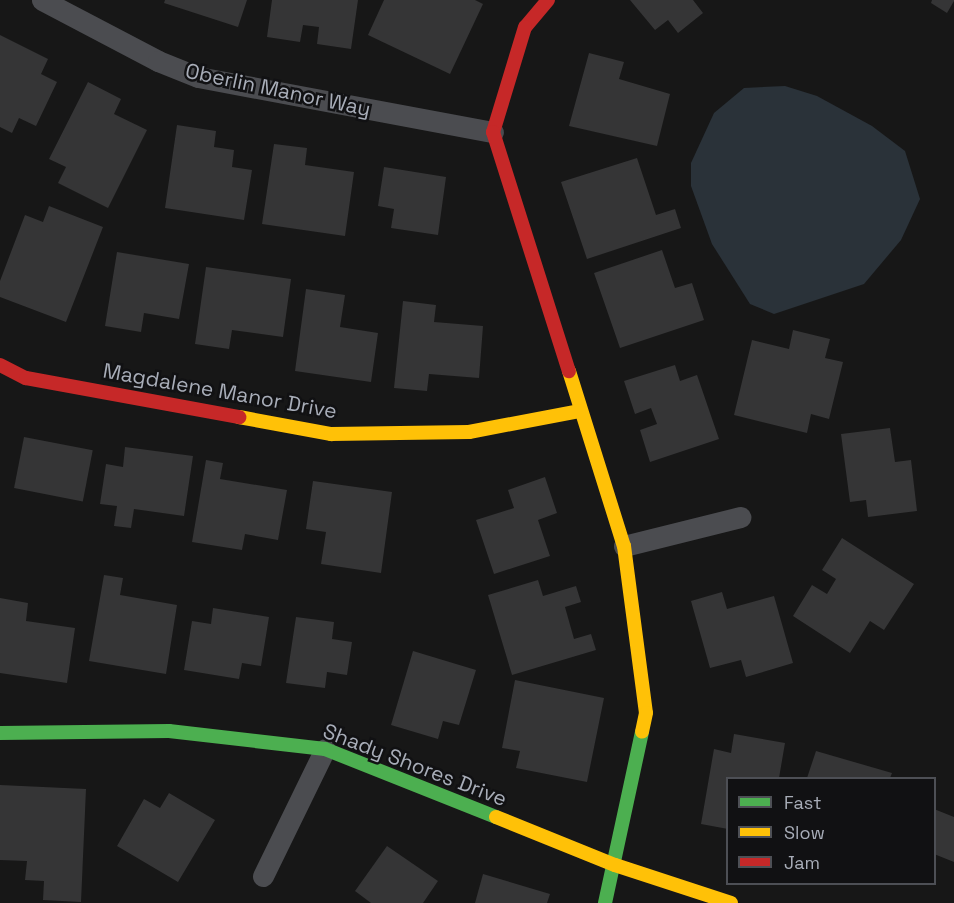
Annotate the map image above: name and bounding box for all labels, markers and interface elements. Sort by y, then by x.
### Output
street label: Oberlin Manor Way [183,58,373,122]
street label: Magdalene Manor Drive [101,358,339,424]
street label: Shady Shores Drive [320,718,510,812]
legend [726,777,936,885]
text: Fast [784,791,821,814]
text: Slow [784,821,825,844]
text: Jam [784,851,820,874]

